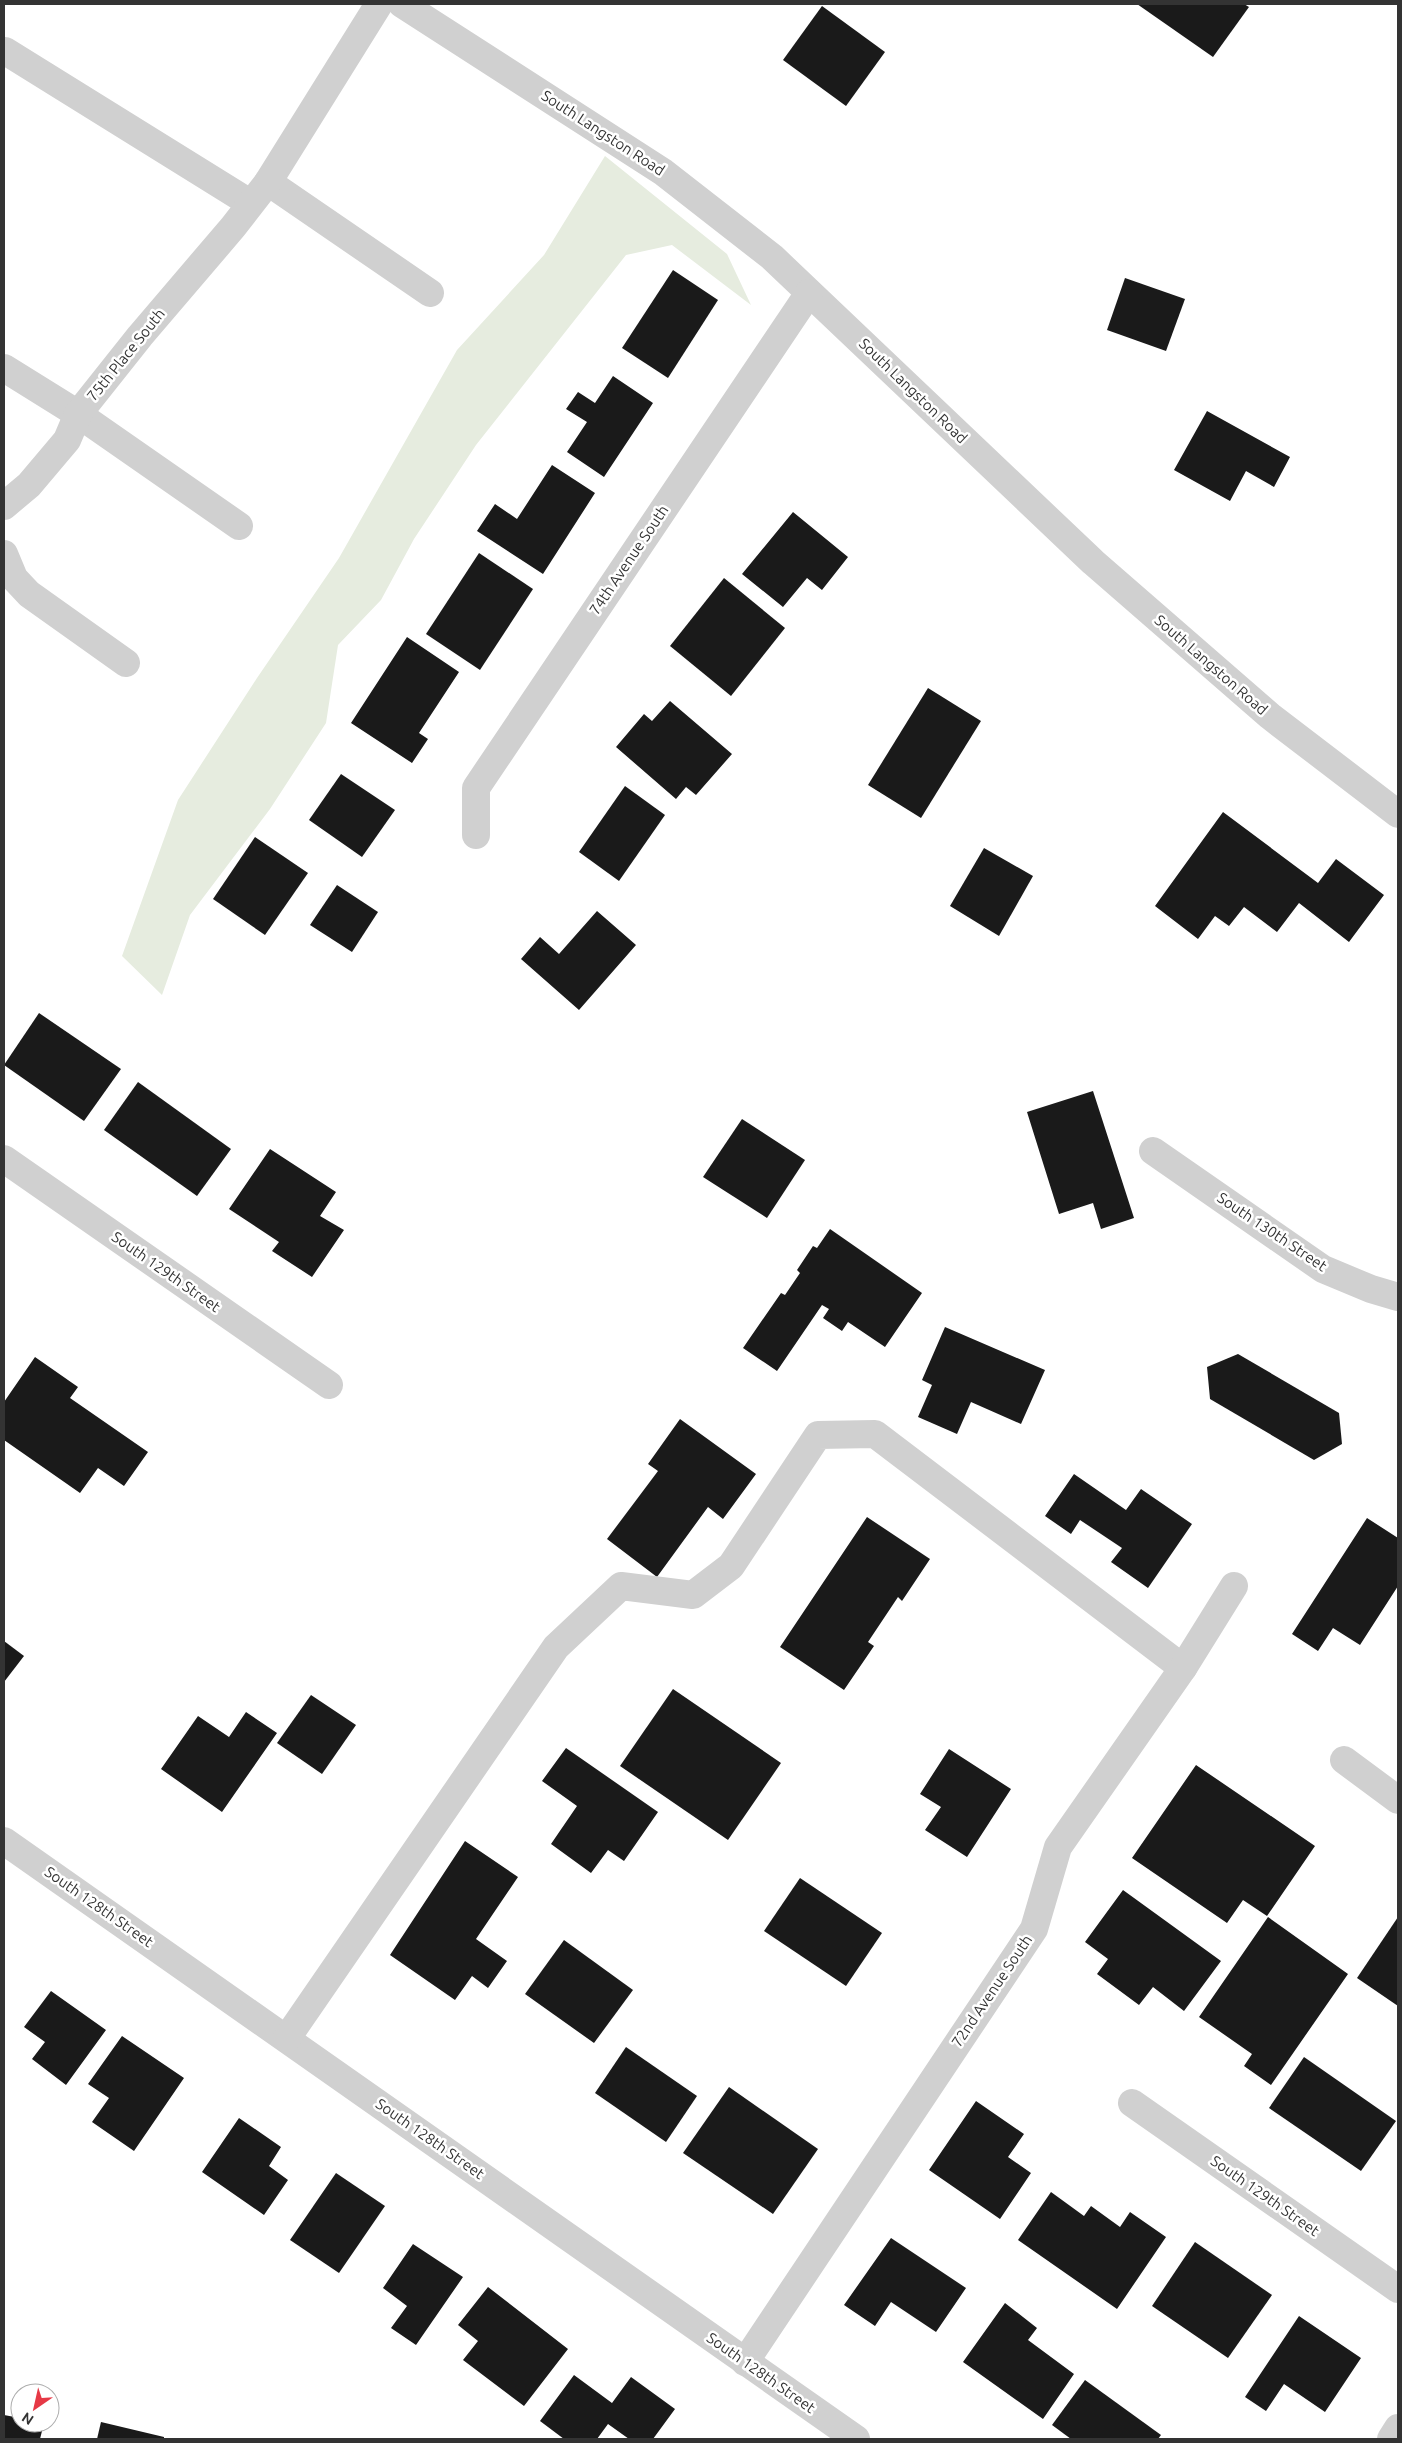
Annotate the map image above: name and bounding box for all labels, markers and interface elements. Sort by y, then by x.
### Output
street label: South Langston Road [539,86,668,179]
street label: 75th Place South [83,305,168,404]
street label: South Langston Road [856,335,971,447]
street label: 74th Avenue South [586,502,672,618]
street label: South Langston Road [1152,611,1271,718]
street label: South 130th Street [1214,1189,1330,1275]
street label: South 129th Street [109,1228,224,1315]
street label: South 128th Street [42,1863,157,1950]
street label: 72nd Avenue South [948,1932,1035,2050]
street label: South 128th Street [373,2095,488,2182]
street label: South 129th Street [1208,2152,1323,2239]
street label: South 128th Street [704,2329,819,2416]
north arrow [10,2383,60,2433]
text: N [19,2409,37,2428]

